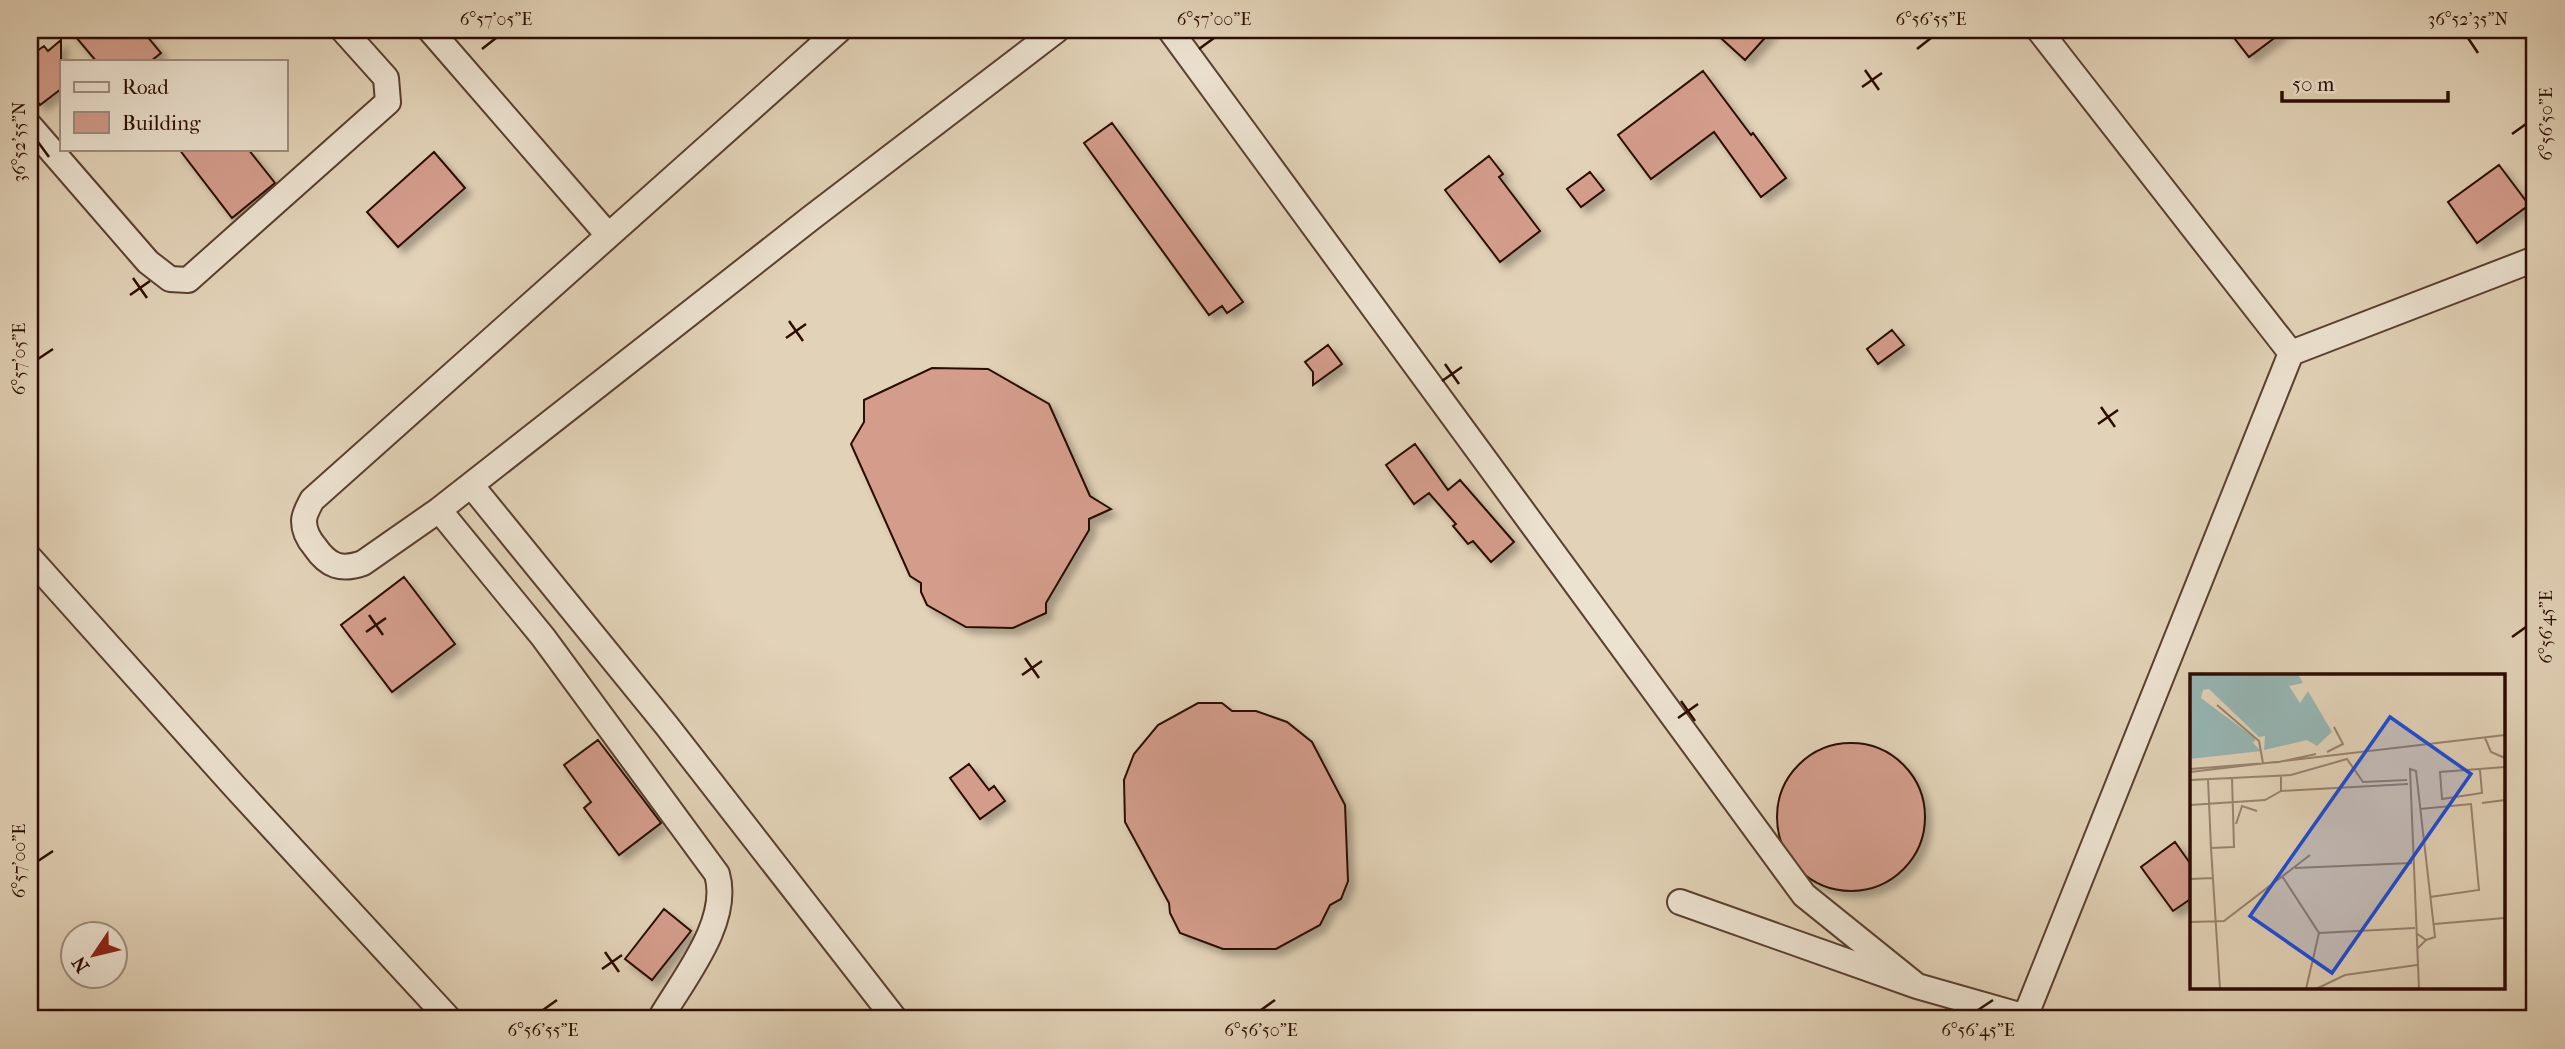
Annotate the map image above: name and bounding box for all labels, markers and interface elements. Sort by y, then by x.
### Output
text: 6°57'05"E [460,9,532,30]
text: 6°57'00"E [1177,9,1251,30]
text: 6°56'55"E [1895,9,1967,30]
text: 36°52'35"N [2428,9,2509,30]
legend [60,60,287,150]
scale bar [2282,60,2448,104]
text: 50 m [2292,72,2335,96]
text: Road [122,75,169,99]
text: 6°56'50"E [2536,87,2557,161]
text: 36°52'55"N [9,101,30,182]
text: Building [122,111,201,135]
text: 6°57'05"E [9,323,30,395]
text: 6°56'45"E [2536,590,2557,664]
inset map [2190,674,2506,990]
text: 6°57'00"E [9,824,30,898]
north arrow [60,920,130,990]
text: N [67,951,94,976]
text: 6°56'55"E [507,1020,579,1041]
text: 6°56'50"E [1224,1020,1298,1041]
text: 6°56'45"E [1941,1020,2015,1041]

